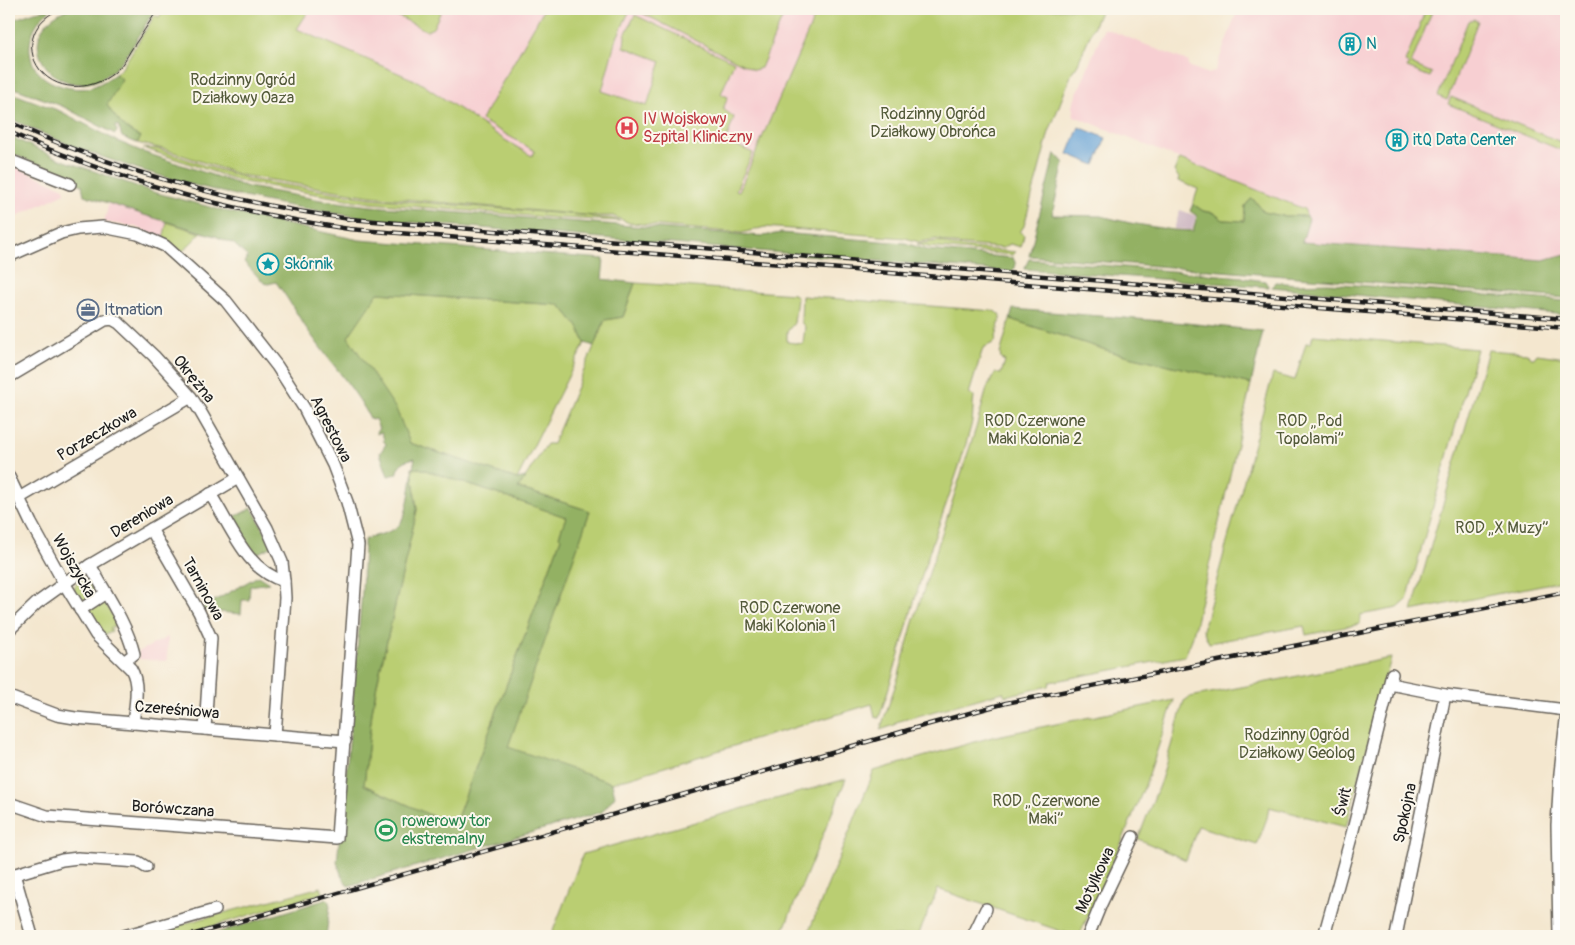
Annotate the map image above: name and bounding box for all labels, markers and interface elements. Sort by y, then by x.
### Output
building icon: N [1338,32,1362,56]
place label: N [1366,34,1377,54]
park label: Rodzinny Ogród Działkowy Oaza [190,70,296,108]
park label: Rodzinny Ogród Działkowy Obrońca [870,104,996,142]
place label: IV Wojskowy Szpital Kliniczny [643,109,752,147]
hospital icon: IV Wojskowy Szpital Kliniczny [615,116,639,140]
building icon: itQ Data Center [1385,128,1409,152]
place label: itQ Data Center [1413,130,1517,150]
place icon: Skórnik [256,252,280,276]
place label: Skórnik [284,254,333,274]
office icon: Itmation [76,298,100,322]
place label: Itmation [104,300,163,320]
street label: Okrężna [169,351,219,407]
street label: Agrestowa [306,392,356,466]
street label: Porzeczkowa [54,402,140,466]
park label: ROD Czerwone Maki Kolonia 2 [985,411,1086,449]
park label: ROD „Pod Topolami” [1276,411,1344,449]
street label: Dereniowa [107,490,177,542]
park label: ROD „X Muzy” [1455,518,1549,538]
street label: Wojszycka [48,530,100,602]
street label: Tarninowa [178,554,228,624]
park label: ROD Czerwone Maki Kolonia 1 [740,598,841,636]
street label: Czereśniowa [134,696,220,724]
park label: Rodzinny Ogród Działkowy Geolog [1239,725,1355,763]
street label: Spokojna [1389,781,1421,845]
street label: Świt [1330,785,1356,819]
park label: ROD „Czerwone Maki” [992,791,1100,829]
street label: Borówczana [131,796,215,822]
place label: rowerowy tor ekstremalny [402,811,490,849]
sports icon: rowerowy tor ekstremalny [374,818,398,842]
street label: Motylkowa [1071,844,1119,916]

